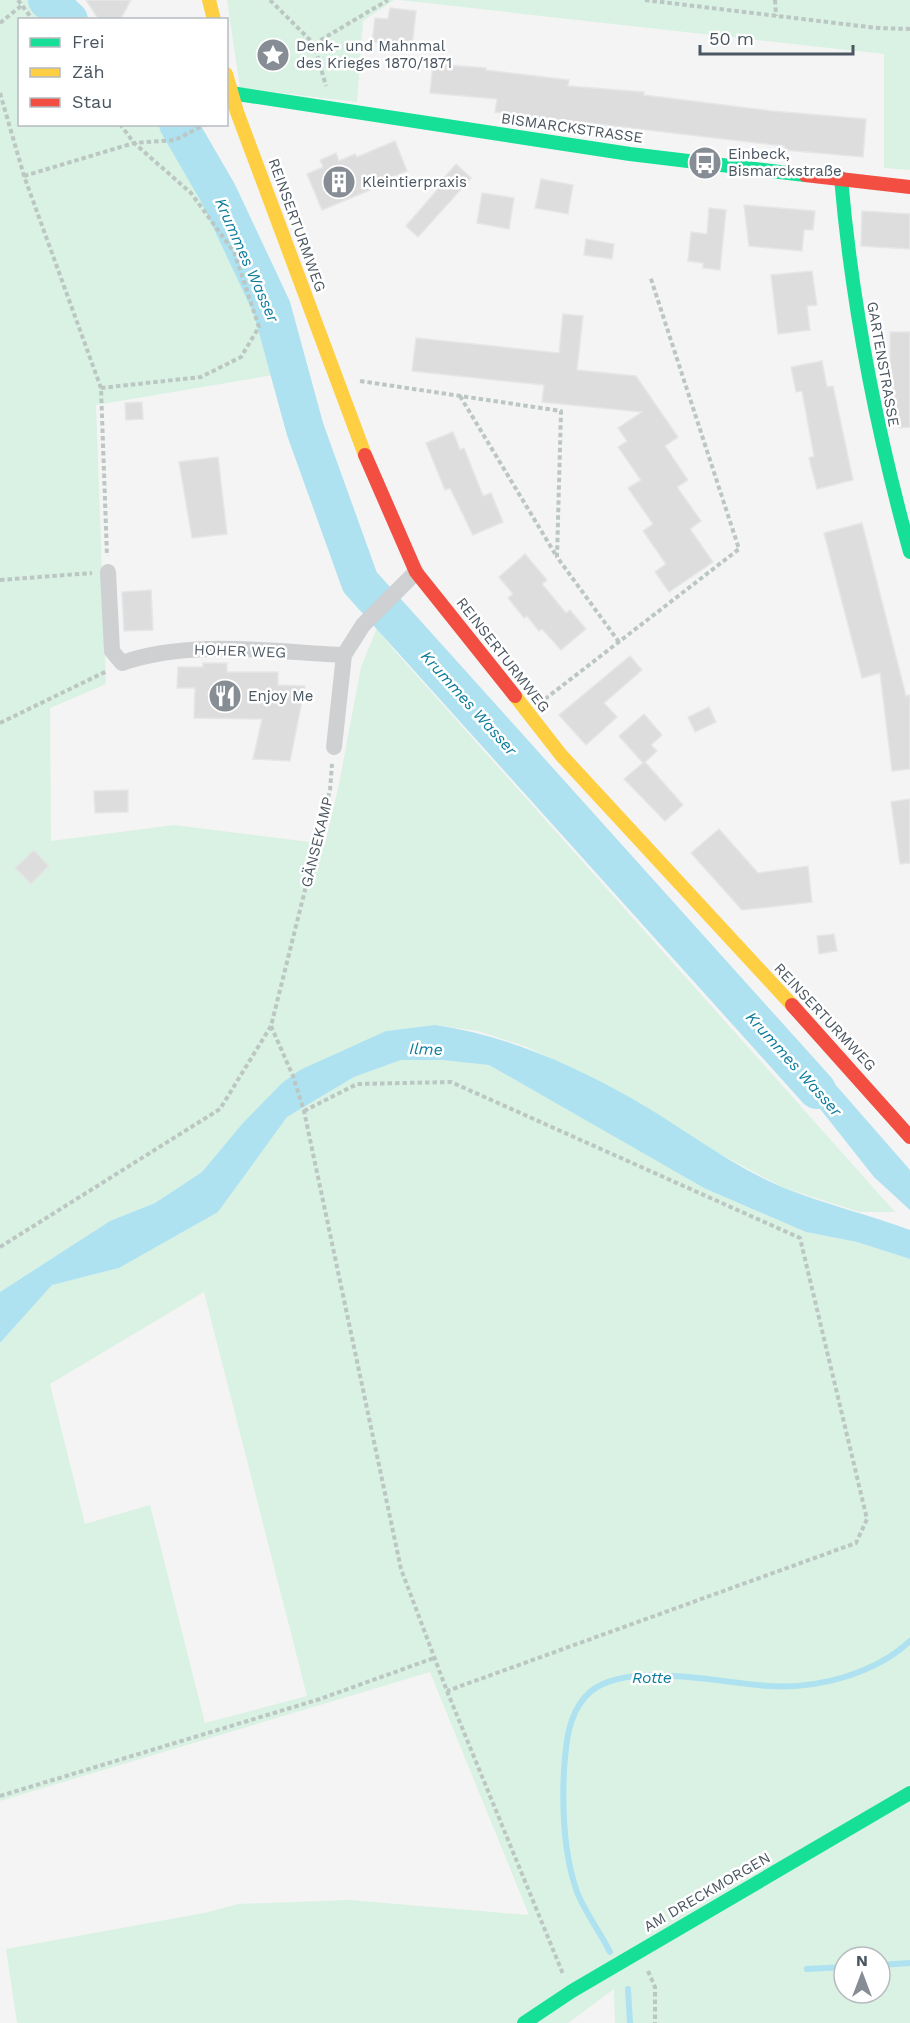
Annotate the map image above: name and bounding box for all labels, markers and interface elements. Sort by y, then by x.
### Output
legend [18,18,228,126]
scale bar [700,18,853,56]
text: 50 m [709,28,754,49]
text: Frei [72,31,104,52]
place icon: Denk- und Mahnmal des Krieges 1870/1871 [255,37,291,73]
place label: Denk- und Mahnmal des Krieges 1870/1871 [296,37,452,72]
text: Zäh [72,61,105,82]
text: Stau [72,91,112,112]
street label: BISMARCKSTRASSE [500,109,644,147]
bus stop icon: Einbeck, Bismarckstraße [687,145,723,181]
place label: Einbeck, Bismarckstraße [728,145,842,180]
street label: REINSERTURMWEG [264,156,330,294]
building icon: Kleintierpraxis [321,164,357,200]
place label: Kleintierpraxis [362,173,467,191]
water label: Krummes Wasser [211,195,283,326]
street label: GARTENSTRASSE [863,300,903,428]
street label: REINSERTURMWEG [453,594,553,716]
street label: HOHER WEG [194,640,286,662]
water label: Krummes Wasser [417,647,521,760]
restaurant icon: Enjoy Me [207,678,243,714]
place label: Enjoy Me [248,687,313,705]
street label: GÄNSEKAMP [297,795,337,889]
street label: REINSERTURMWEG [770,959,880,1075]
water label: Krummes Wasser [742,1008,846,1121]
water label: Ilme [409,1039,443,1059]
water label: Rotte [632,1668,672,1687]
street label: AM DRECKMORGEN [640,1848,774,1936]
north arrow [832,1945,892,2005]
text: N [856,1951,868,1970]

